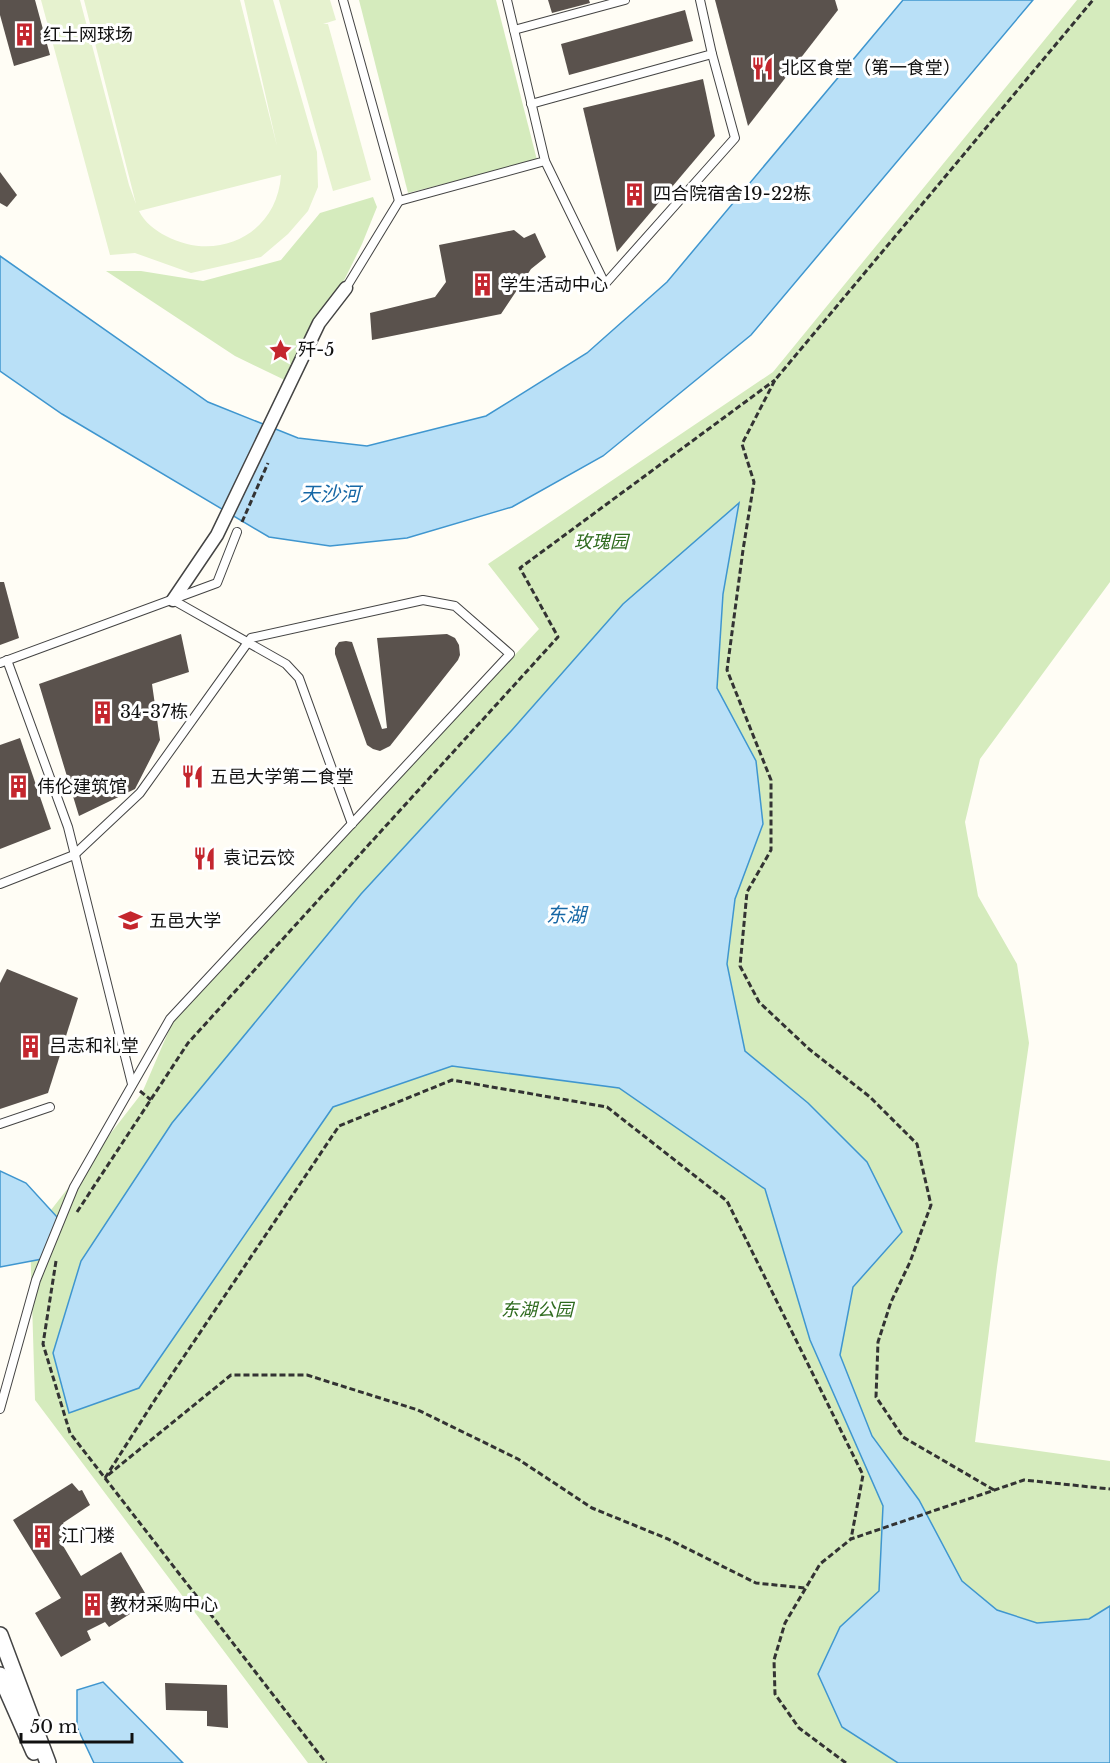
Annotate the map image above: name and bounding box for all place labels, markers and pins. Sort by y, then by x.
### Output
building icon: 红土网球场 [12,22,38,48]
place label: 红土网球场 [43,24,133,46]
restaurant icon: 北区食堂（第一食堂） [750,55,776,81]
place label: 北区食堂（第一食堂） [781,57,961,79]
building icon: 四合院宿舍19-22栋 [622,181,648,207]
place label: 四合院宿舍19-22栋 [653,183,811,205]
building icon: 学生活动中心 [469,272,495,298]
place label: 学生活动中心 [500,274,608,296]
place icon: 歼-5 [267,337,293,363]
place label: 歼-5 [298,339,335,361]
building icon: 34-37栋 [89,699,115,725]
place label: 34-37栋 [120,701,188,723]
restaurant icon: 五邑大学第二食堂 [179,764,205,790]
place label: 五邑大学第二食堂 [210,766,354,788]
building icon: 伟伦建筑馆 [6,774,32,800]
place label: 伟伦建筑馆 [37,776,127,798]
restaurant icon: 袁记云饺 [192,845,218,871]
place label: 袁记云饺 [223,847,295,869]
school or university icon: 五邑大学 [118,908,144,934]
place label: 五邑大学 [149,910,221,932]
building icon: 吕志和礼堂 [18,1033,44,1059]
place label: 吕志和礼堂 [49,1035,139,1057]
building icon: 江门楼 [30,1523,56,1549]
place label: 江门楼 [61,1525,115,1547]
building icon: 教材采购中心 [79,1592,105,1618]
place label: 教材采购中心 [110,1594,218,1616]

